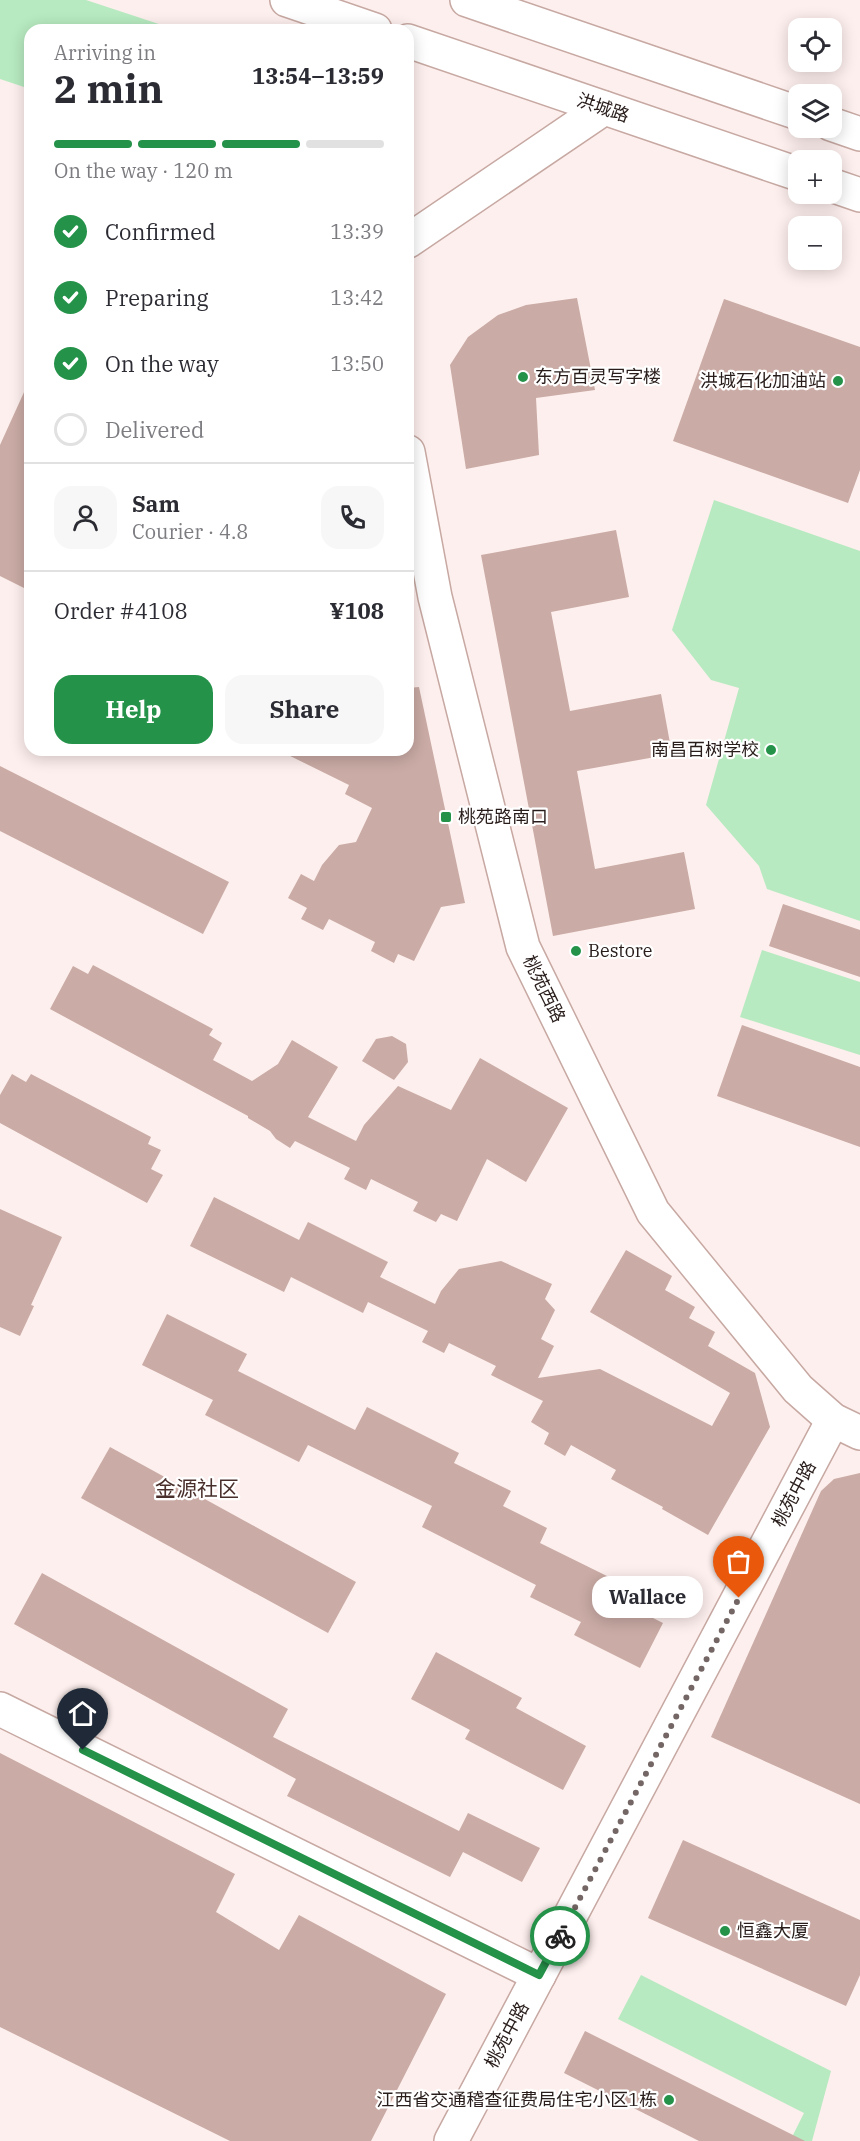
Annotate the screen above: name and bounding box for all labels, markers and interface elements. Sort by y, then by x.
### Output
map controls [788,18,842,270]
button: locate [788,18,842,72]
text: Arriving in [54,39,156,66]
text: 13:54–13:59 [252,61,384,90]
text: 2 min [54,63,163,114]
button: layers [788,84,842,138]
street label: 洪城路 [574,88,632,127]
button: + [788,150,842,204]
text: On the way · 120 m [54,157,233,184]
icon: check [54,215,87,248]
button: − [788,216,842,270]
text: Confirmed [105,217,216,246]
text: 13:39 [330,218,384,245]
icon: check [54,281,87,314]
text: Preparing [105,283,209,312]
text: 13:42 [330,284,384,311]
icon: check [54,347,87,380]
text: On the way [105,349,219,378]
text: 13:50 [330,350,384,377]
place label: 东方百灵写字楼 [535,365,661,388]
place label: 洪城石化加油站 [700,369,826,392]
marker: 东方百灵写字楼 [516,370,530,384]
marker: 洪城石化加油站 [831,374,845,388]
text: Delivered [105,415,204,444]
button: person [54,486,117,549]
button: phone [321,486,384,549]
text: Sam [132,489,180,518]
text: Courier · 4.8 [132,518,248,545]
text: Order #4108 [54,596,188,625]
text: ¥108 [329,596,384,625]
button: Help [54,675,213,744]
button: Share [225,675,384,744]
place label: 南昌百树学校 [651,738,759,761]
marker: 南昌百树学校 [764,743,778,757]
place label: 桃苑路南口 [458,805,548,828]
marker: 桃苑路南口 [439,810,453,824]
place label: Bestore [588,939,653,962]
marker: Bestore [569,944,583,958]
street label: 桃苑西路 [518,951,571,1026]
street label: 桃苑中路 [767,1457,821,1531]
district label: 金源社区 [155,1474,239,1502]
pin [713,1536,764,1598]
icon: bag [722,1545,755,1578]
callout: Wallace [592,1577,703,1619]
text: Wallace [609,1583,686,1610]
pin [57,1688,108,1750]
icon: home [66,1697,99,1730]
courier [530,1906,590,1966]
place label: 恒鑫大厦 [737,1919,809,1942]
icon: bike [544,1920,577,1953]
marker: 恒鑫大厦 [718,1924,732,1938]
street label: 桃苑中路 [480,1998,534,2072]
place label: 江西省交通稽查征费局住宅小区1栋 [376,2088,657,2111]
marker: 江西省交通稽查征费局住宅小区1栋 [662,2093,676,2107]

